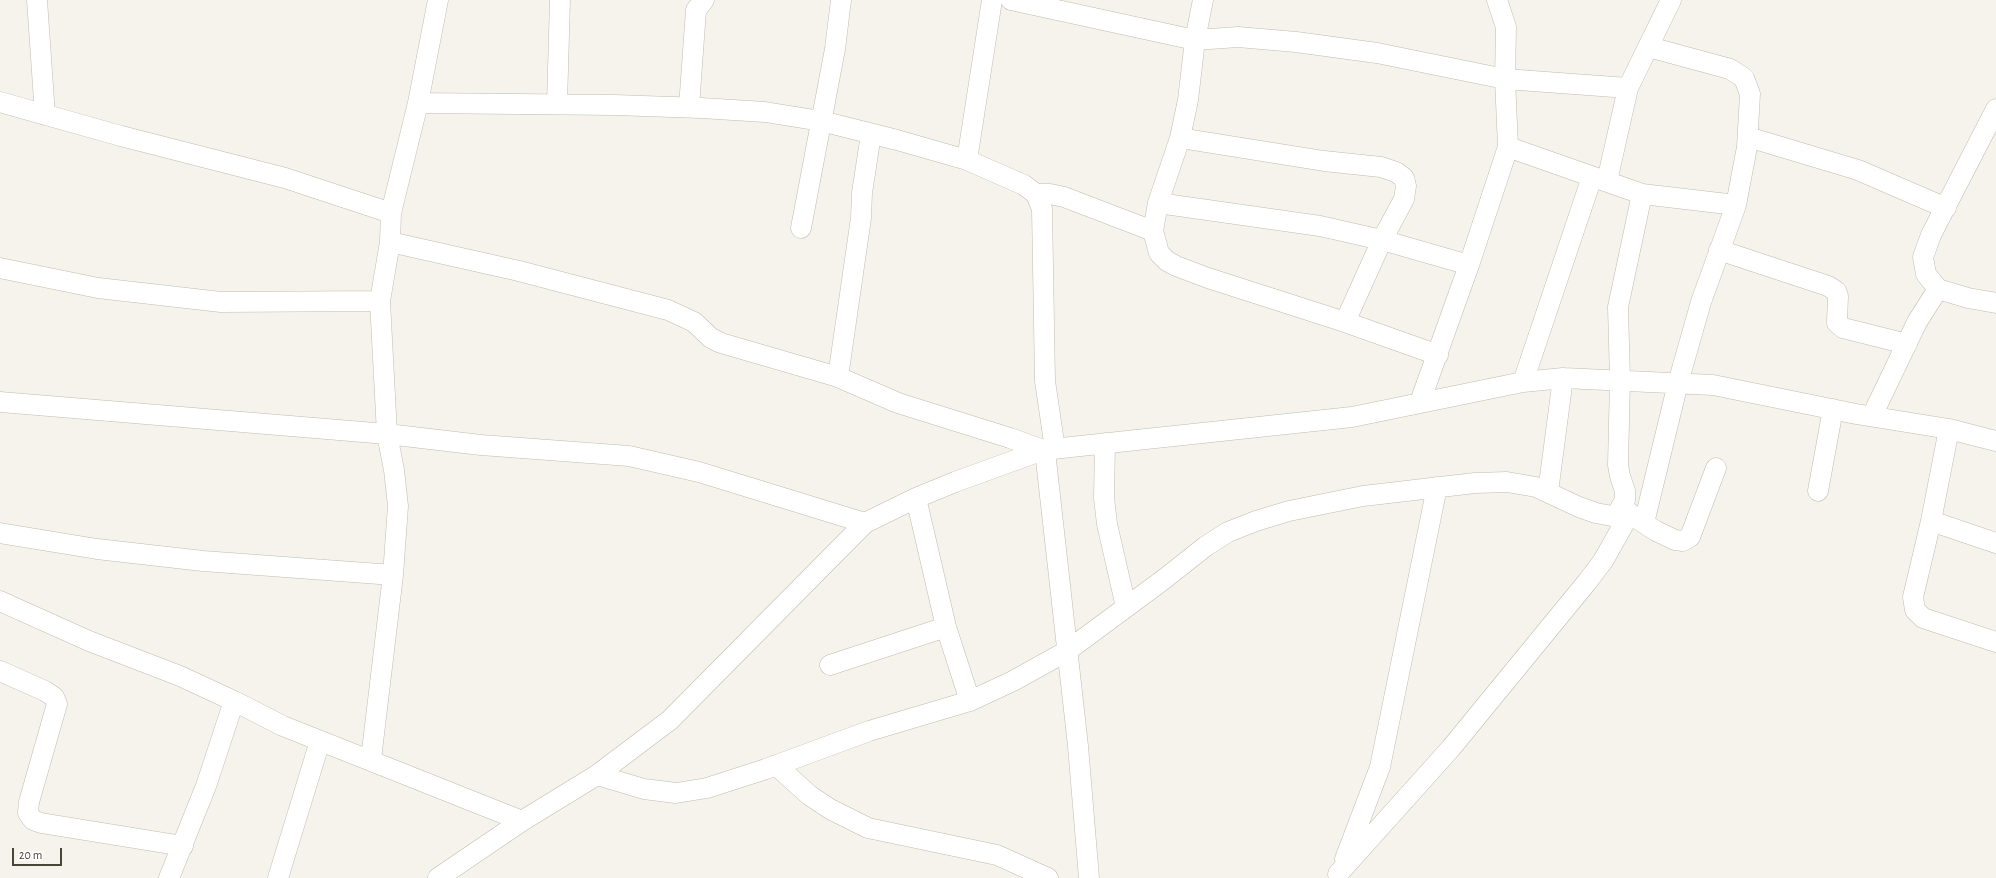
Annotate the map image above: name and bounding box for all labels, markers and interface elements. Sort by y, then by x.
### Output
scale bar [14,840,64,866]
text: 20 m [19,849,42,861]

